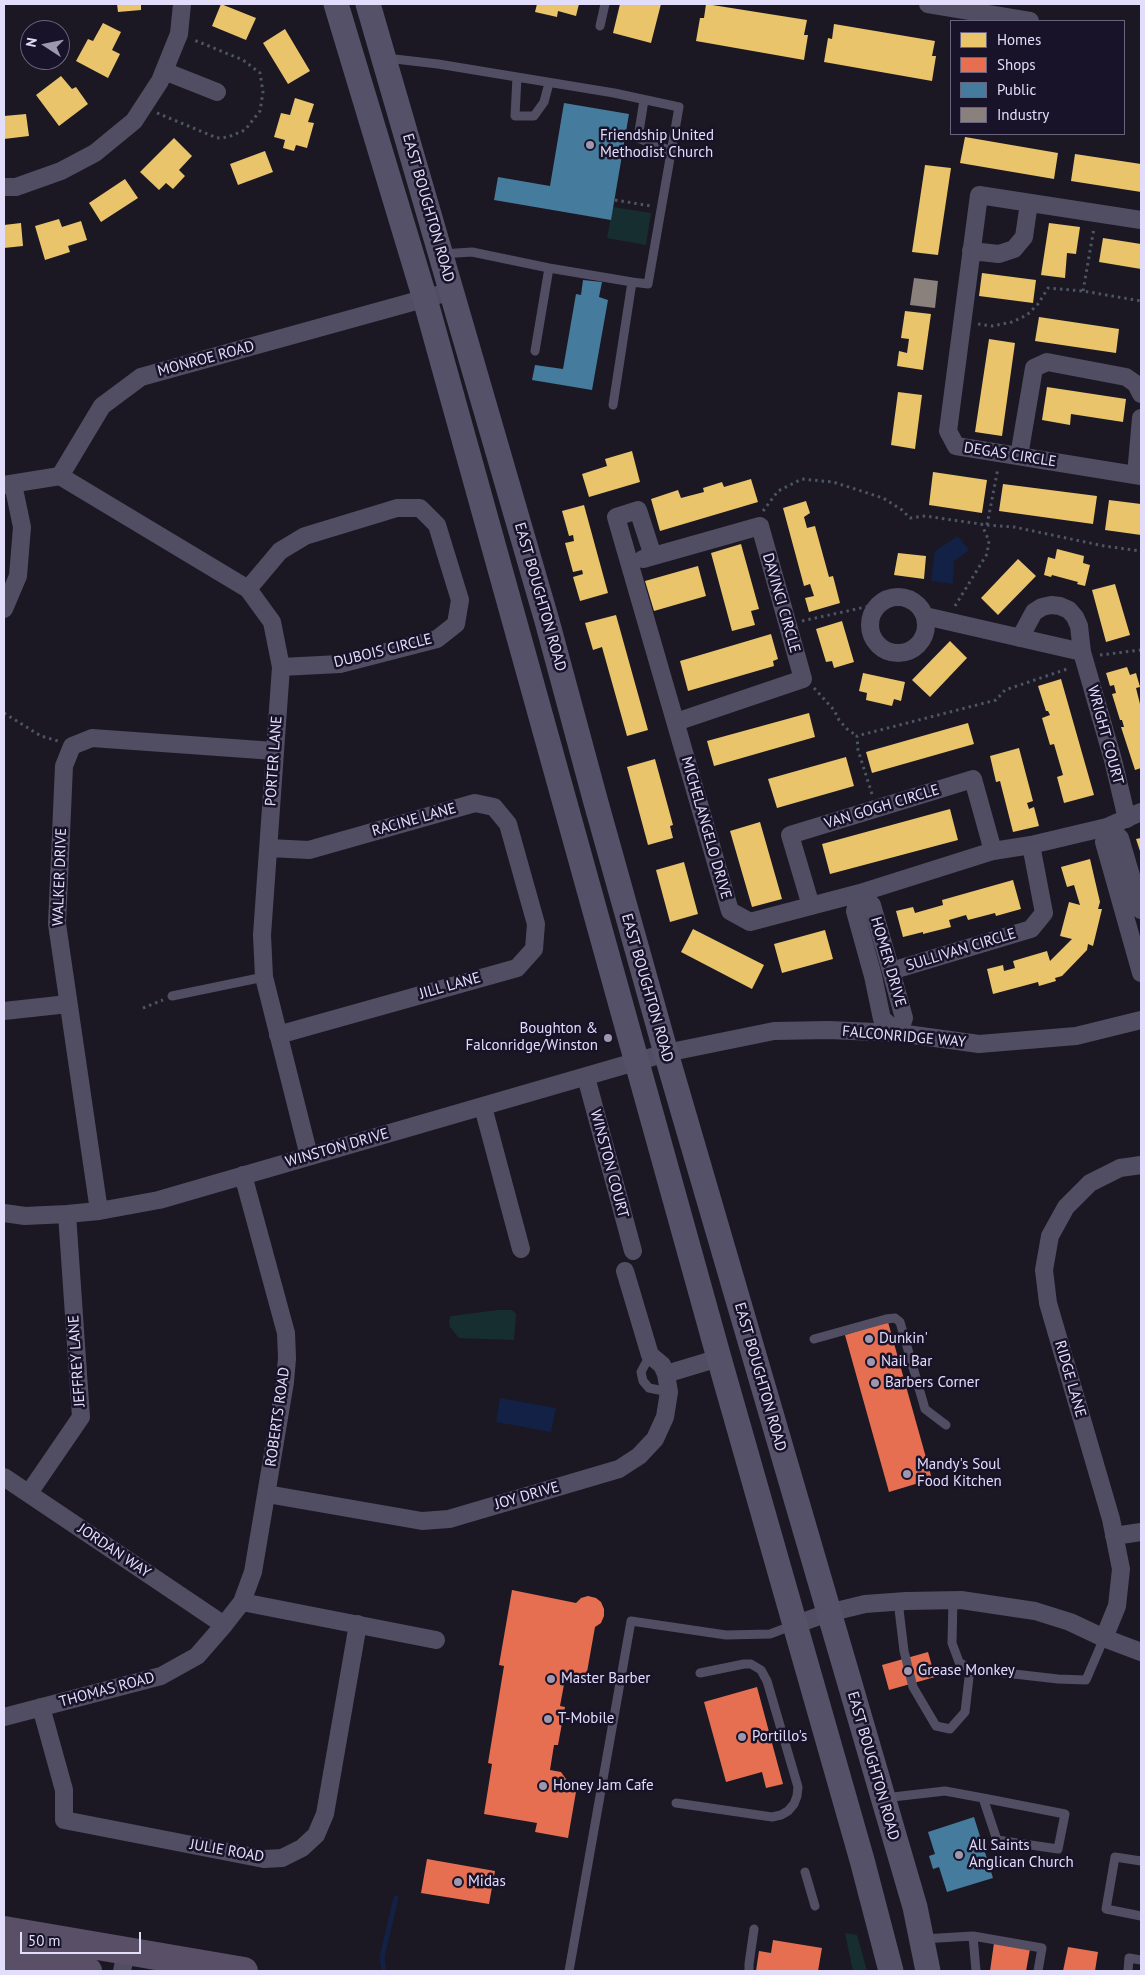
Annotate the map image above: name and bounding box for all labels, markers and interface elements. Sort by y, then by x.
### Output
north arrow [20,20,70,70]
legend [950,20,1125,135]
text: Homes [997,30,1041,49]
text: N [22,36,41,49]
text: Shops [997,55,1036,74]
text: Public [997,80,1036,99]
text: Industry [997,105,1049,124]
place label: Friendship United Methodist Church [600,127,714,162]
street label: EAST BOUGHTON ROAD [398,132,458,284]
marker: Friendship United Methodist Church [584,139,596,151]
street label: MONROE ROAD [156,337,256,381]
street label: DEGAS CIRCLE [963,439,1057,471]
street label: EAST BOUGHTON ROAD [510,521,570,673]
street label: DAVINCI CIRCLE [758,551,804,655]
street label: DUBOIS CIRCLE [332,630,434,672]
street label: WRIGHT COURT [1083,683,1127,787]
street label: PORTER LANE [262,715,286,807]
street label: MICHELANGELO DRIVE [677,755,735,901]
street label: VAN GOGH CIRCLE [822,781,942,833]
street label: RACINE LANE [370,799,458,841]
street label: WALKER DRIVE [49,828,71,926]
street label: EAST BOUGHTON ROAD [617,912,677,1064]
street label: HOMER DRIVE [867,915,909,1009]
street label: SULLIVAN CIRCLE [904,925,1018,975]
street label: JILL LANE [417,969,483,1003]
place label: Boughton & Falconridge/Winston [465,1020,598,1055]
street label: FALCONRIDGE WAY [841,1023,967,1051]
marker: Boughton & Falconridge/Winston [602,1032,614,1044]
street label: WINSTON COURT [586,1108,632,1220]
street label: WINSTON DRIVE [283,1125,391,1171]
street label: EAST BOUGHTON ROAD [730,1301,790,1453]
street label: JEFFREY LANE [65,1314,89,1408]
place label: Dunkin' [879,1330,928,1348]
marker: Dunkin' [863,1333,875,1345]
street label: RIDGE LANE [1050,1339,1090,1419]
place label: Nail Bar [881,1353,932,1371]
marker: Nail Bar [865,1356,877,1368]
street label: ROBERTS ROAD [262,1366,294,1468]
place label: Barbers Corner [885,1374,980,1392]
marker: Barbers Corner [869,1377,881,1389]
place label: Mandy's Soul Food Kitchen [917,1456,1002,1491]
marker: Mandy's Soul Food Kitchen [901,1468,913,1480]
street label: JOY DRIVE [493,1478,561,1514]
street label: JORDAN WAY [74,1520,154,1582]
place label: Grease Monkey [918,1662,1015,1680]
marker: Grease Monkey [902,1665,914,1677]
street label: THOMAS ROAD [57,1669,157,1711]
place label: Master Barber [561,1670,650,1688]
marker: Master Barber [545,1673,557,1685]
street label: EAST BOUGHTON ROAD [843,1690,903,1842]
place label: T-Mobile [558,1710,614,1728]
marker: T-Mobile [542,1713,554,1725]
place label: Portillo's [752,1728,807,1746]
marker: Portillo's [736,1731,748,1743]
place label: Honey Jam Cafe [553,1777,654,1795]
marker: Honey Jam Cafe [537,1780,549,1792]
street label: JULIE ROAD [188,1836,266,1866]
place label: All Saints Anglican Church [969,1837,1074,1872]
marker: All Saints Anglican Church [953,1849,965,1861]
place label: Midas [468,1873,506,1891]
marker: Midas [452,1876,464,1888]
scale bar [22,1922,144,1954]
text: 50 m [28,1931,61,1950]

